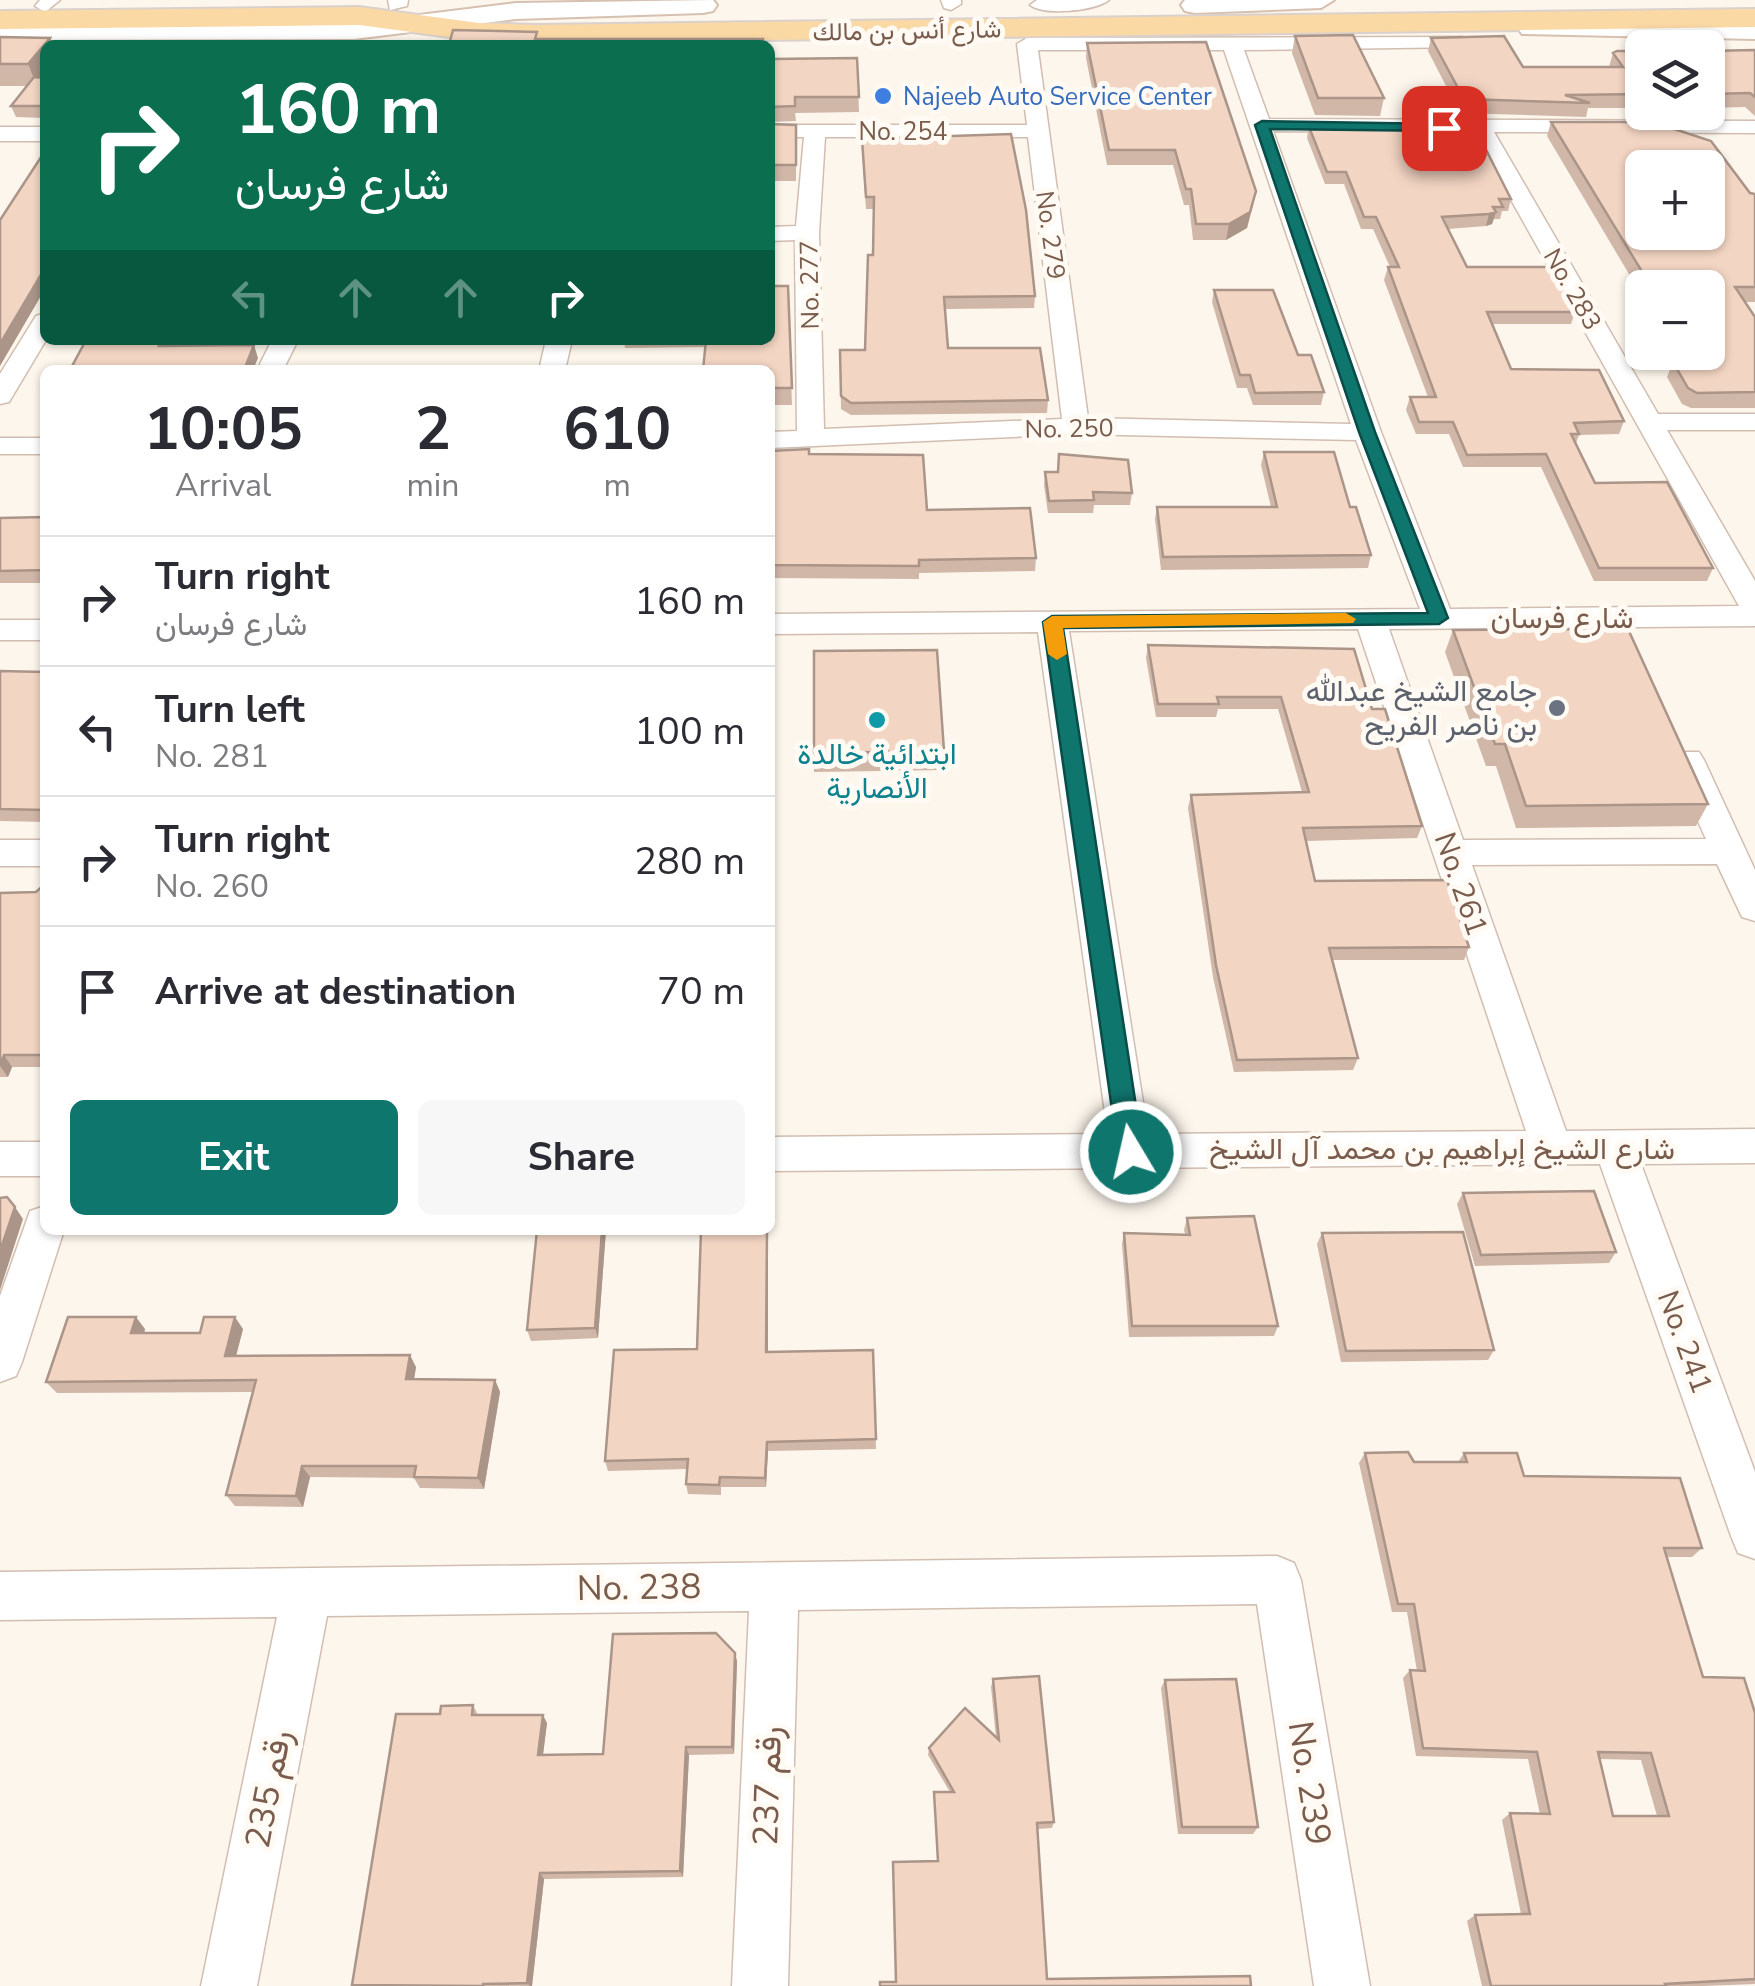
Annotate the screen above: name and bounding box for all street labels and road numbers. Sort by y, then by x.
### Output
street label: شارع أنس بن مالك [812,12,1002,50]
street label: No. 254 [859,115,947,149]
street label: No. 279 [1027,189,1073,282]
street label: No. 277 [792,240,828,330]
street label: No. 283 [1535,242,1609,337]
street label: No. 250 [1024,411,1114,447]
street label: شارع فرسان [1491,598,1633,639]
street label: No. 261 [1424,827,1497,941]
street label: شارع الشيخ إبراهيم بن محمد آل الشيخ [1209,1129,1675,1170]
street label: No. 241 [1647,1285,1722,1399]
street label: No. 238 [576,1563,702,1612]
street label: No. 239 [1277,1718,1342,1848]
street label: رقم 237 [742,1725,793,1847]
street label: رقم 235 [234,1726,303,1852]

